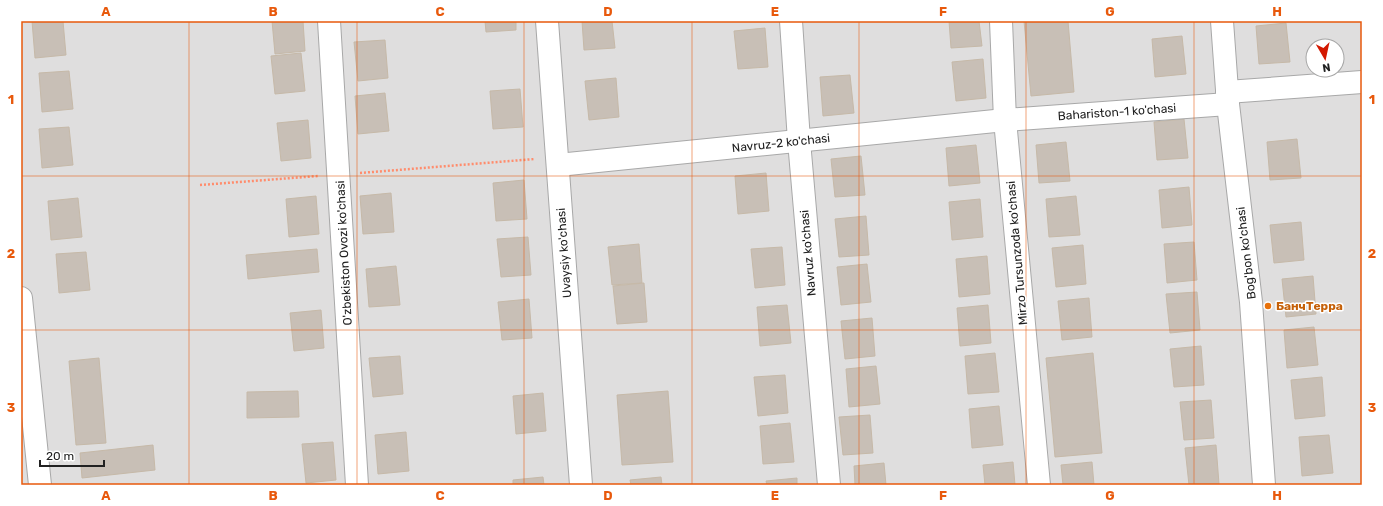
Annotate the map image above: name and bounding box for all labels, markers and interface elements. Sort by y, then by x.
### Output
text: A [101,4,111,19]
text: B [268,4,278,19]
text: C [435,4,445,19]
text: D [603,4,613,19]
text: E [771,4,779,19]
text: F [939,4,947,19]
text: G [1105,4,1115,19]
text: H [1272,4,1282,19]
north arrow [1305,38,1345,78]
text: N [1321,60,1331,74]
text: 1 [8,92,14,107]
text: 1 [1369,92,1375,107]
street label: Bahariston-1 ko'chasi [1057,101,1177,123]
street label: Navruz-2 ko'chasi [731,131,831,155]
street label: O'zbekiston Ovozi ko'chasi [333,180,355,326]
street label: Mirzo Tursunzoda ko'chasi [1004,180,1030,326]
street label: Bog'bon ko'chasi [1233,206,1259,300]
street label: Uvaysiy ko'chasi [554,207,574,299]
street label: Navruz ko'chasi [797,209,819,297]
text: 2 [7,246,15,261]
text: 2 [1368,246,1376,261]
place label: БанчТерра [1276,299,1343,313]
marker: БанчТерра [1263,301,1273,311]
text: 3 [7,400,16,415]
text: 3 [1368,400,1377,415]
scale bar [40,442,104,468]
text: 20 m [46,449,74,463]
text: A [101,488,111,503]
text: B [268,488,278,503]
text: C [435,488,445,503]
text: D [603,488,613,503]
text: E [771,488,779,503]
text: F [939,488,947,503]
text: G [1105,488,1115,503]
text: H [1272,488,1282,503]

